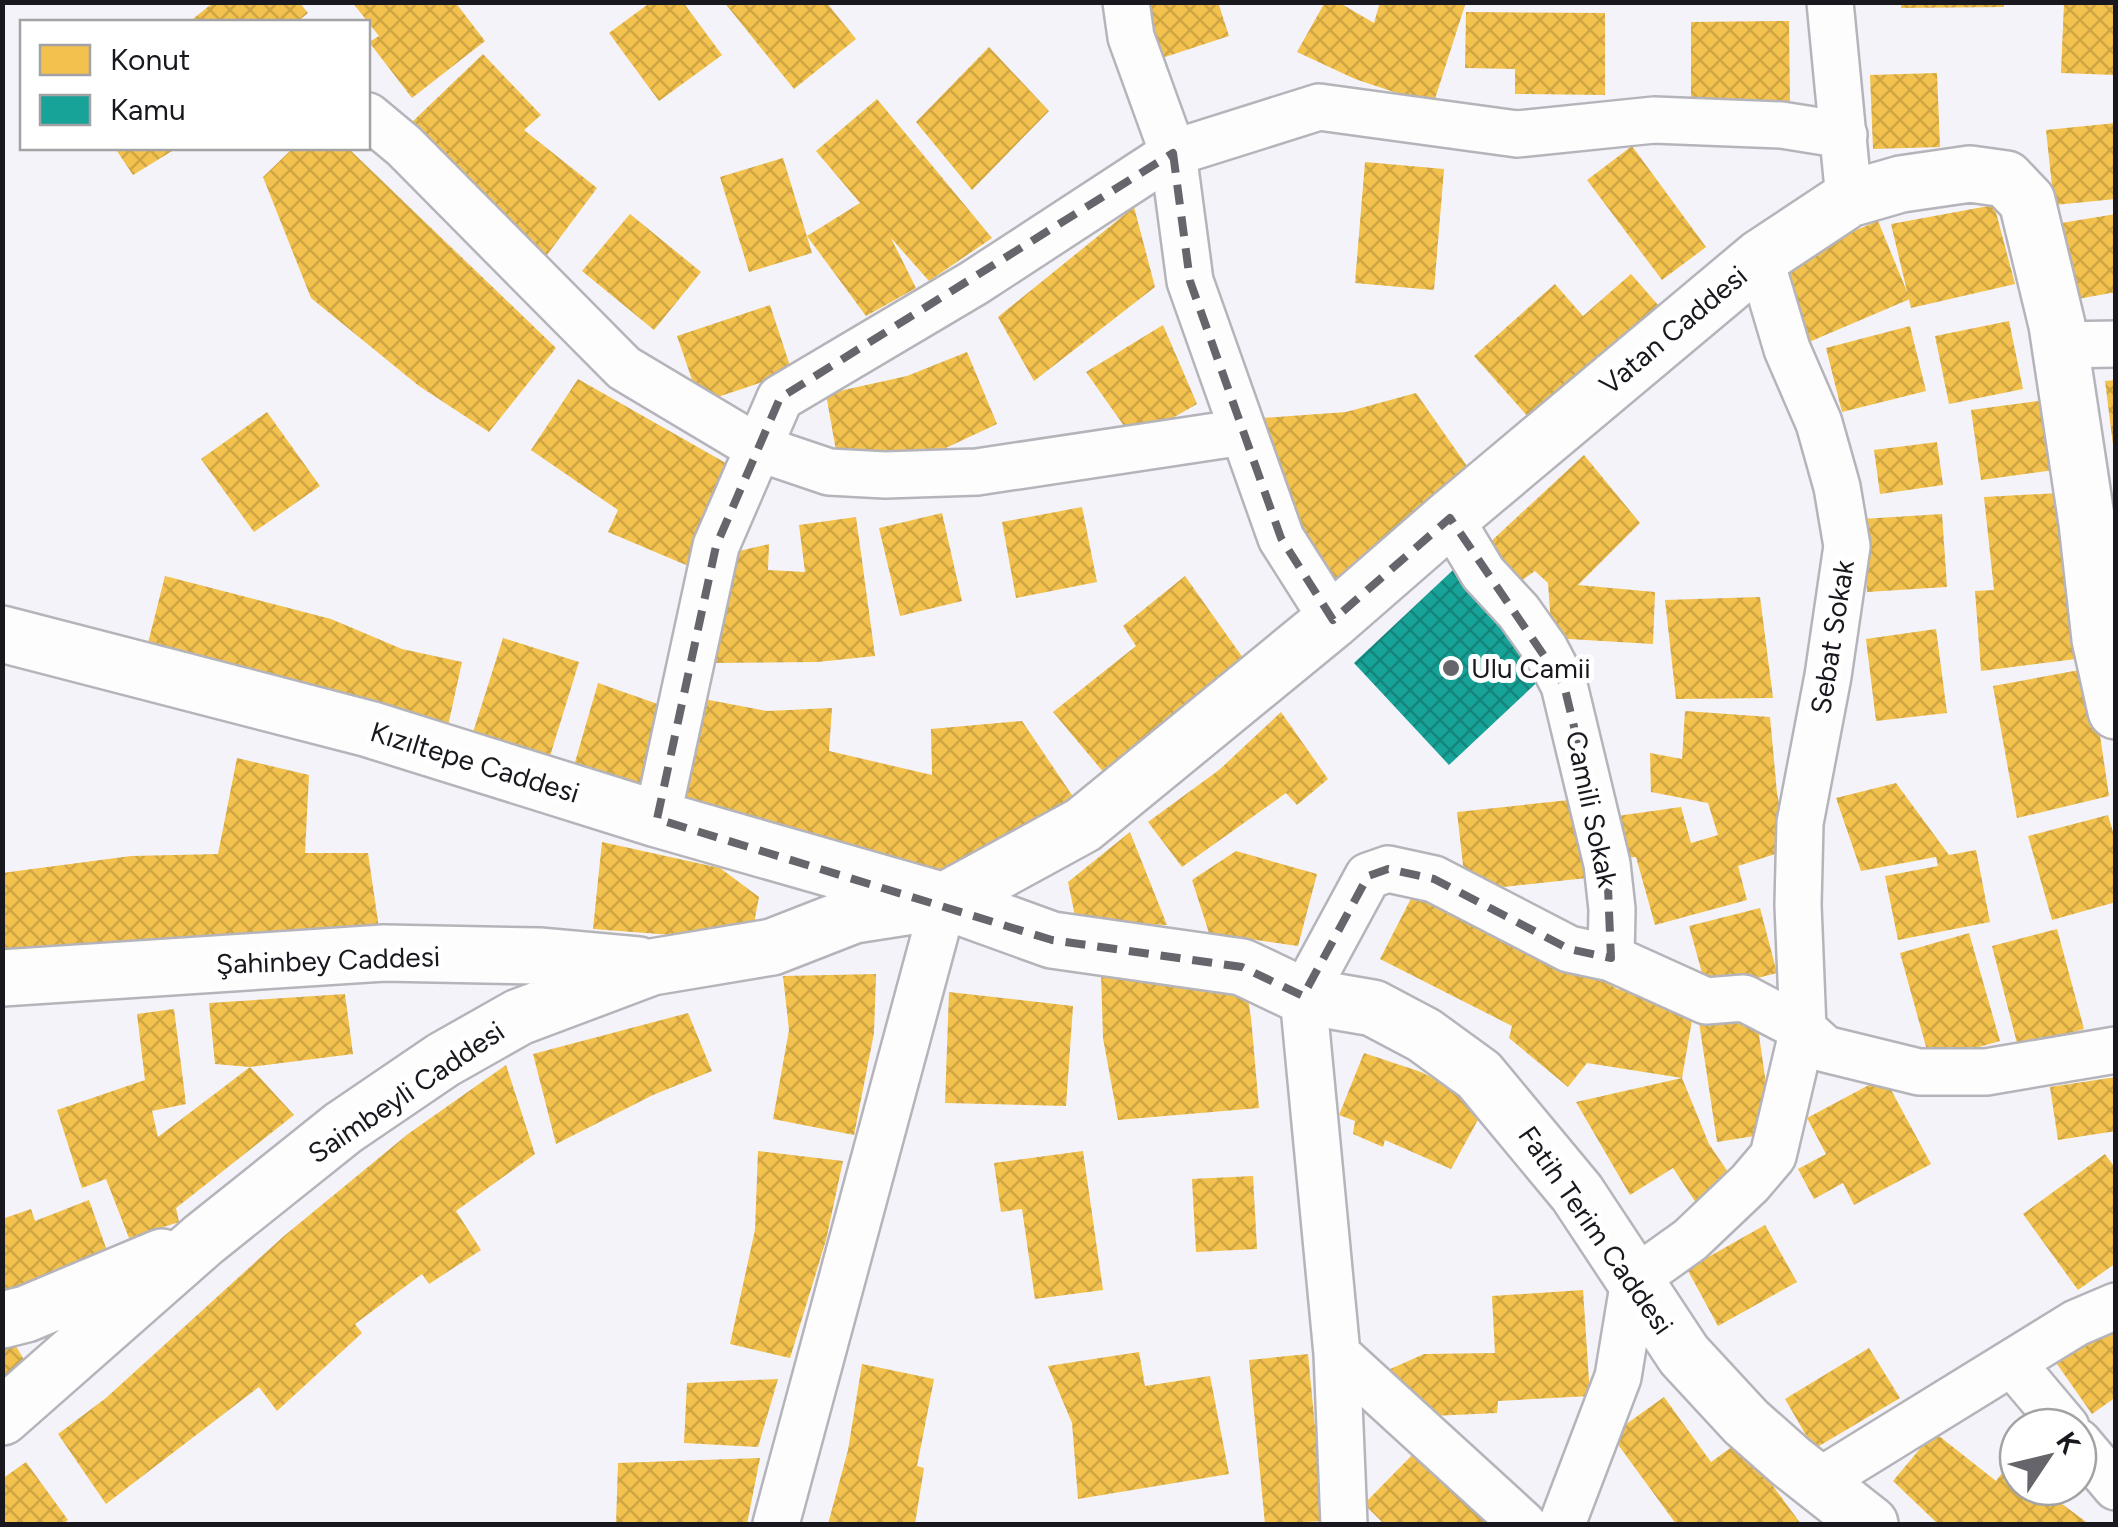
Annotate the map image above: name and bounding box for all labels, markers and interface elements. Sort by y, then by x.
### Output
legend [20,20,370,150]
text: Konut [110,41,190,78]
text: Kamu [110,91,186,128]
street label: Vatan Caddesi [1592,258,1754,402]
street label: Sebat Sokak [1803,557,1861,716]
place label: Ulu Camii [1471,651,1591,685]
marker: Ulu Camii [1440,657,1462,679]
street label: Kızıltepe Caddesi [366,714,584,810]
street label: Camili Sokak [1559,728,1625,891]
street label: Şahinbey Caddesi [215,939,441,981]
street label: Saimbeyli Caddesi [301,1014,511,1170]
street label: Fatih Terim Caddesi [1511,1119,1681,1341]
north arrow [1998,1407,2098,1507]
text: K [2049,1425,2088,1460]

